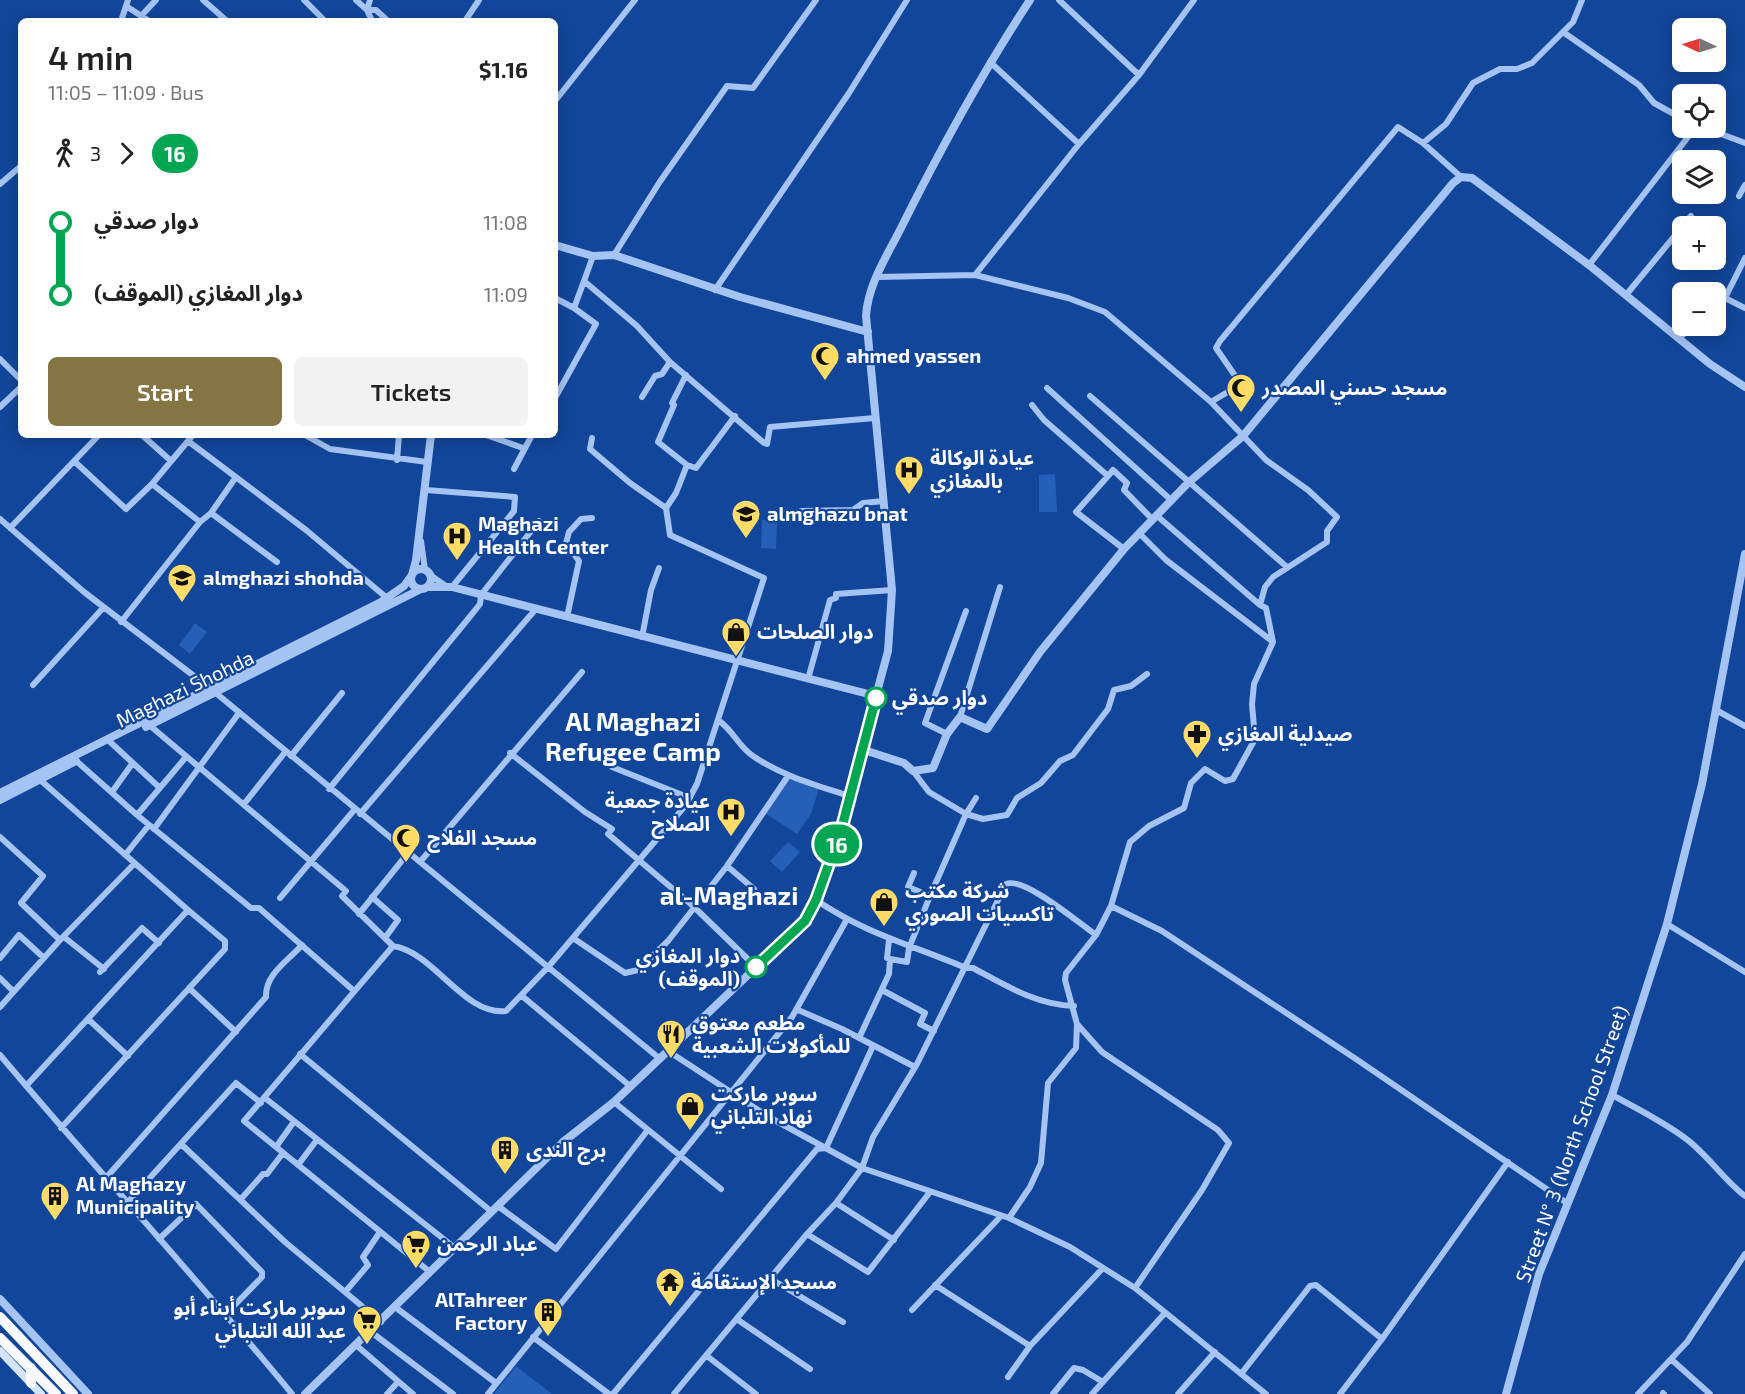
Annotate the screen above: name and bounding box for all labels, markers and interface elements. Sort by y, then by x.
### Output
north arrow [1672,18,1726,72]
map controls [1672,18,1726,336]
text: 4 min [48,37,133,77]
text: $1.16 [479,56,528,82]
text: 11:05 – 11:09 · Bus [48,80,204,104]
button: locate [1672,84,1726,138]
icon: walk [48,137,81,170]
icon: forward [110,137,143,170]
text: 3 [90,141,101,165]
text: 16 [164,141,186,166]
button: layers [1672,150,1726,204]
text: دوار صدقي [94,207,199,233]
text: 11:08 [483,210,528,234]
button: + [1672,216,1726,270]
text: دوار المغازي (الموقف) [94,279,303,305]
text: 11:09 [484,282,528,306]
button: − [1672,282,1726,336]
mosque icon: ahmed yassen [809,340,841,382]
place label: ahmed yassen [846,343,981,368]
button: Start [48,357,282,426]
button: Tickets [294,357,528,426]
mosque icon: مسجد حسني المصدر [1225,372,1257,414]
place label: مسجد حسني المصدر [1261,375,1447,405]
place label: عيادة الوكالة بالمغازي [930,445,1034,498]
hospital icon: عيادة الوكالة بالمغازي [893,454,925,496]
school or university icon: almghazu bnat [730,498,762,540]
place label: almghazu bnat [767,501,908,525]
place label: Maghazi Health Center [478,511,609,558]
hospital icon: Maghazi Health Center [441,520,473,562]
school or university icon: almghazi shohda [166,562,198,604]
place label: almghazi shohda [203,565,364,589]
shop icon: دوار الصلحات [720,616,752,658]
place label: دوار الصلحات [757,619,874,644]
street label: Maghazi Shohda [112,644,257,732]
place label: دوار صدقي [892,685,987,715]
marker: دوار صدقي [865,687,887,709]
district label: Al Maghazi Refugee Camp [545,705,721,766]
pharmacy icon: صيدلية المغازي [1181,718,1213,760]
place label: صيدلية المغازي [1218,721,1353,751]
place label: عيادة جمعية الصلاح [605,788,710,839]
hospital icon: عيادة جمعية الصلاح [715,796,747,838]
mosque icon: مسجد الفلاح [390,822,422,864]
line badge: 16 [810,824,864,864]
place label: مسجد الفلاح [427,825,537,853]
text: 16 [826,832,848,857]
place label: شركة مكتب تاكسيات الصوري [905,878,1054,931]
district label: al-Maghazi [660,879,798,910]
shop icon: شركة مكتب تاكسيات الصوري [868,886,900,928]
place label: دوار المغازي (الموقف) [636,943,740,991]
marker: دوار المغازي (الموقف) [745,956,767,978]
street label: Street N° 3 (North School Street) [1510,1002,1632,1285]
place label: مطعم معتوق للمأكولات الشعبية [692,1010,850,1058]
restaurant icon: مطعم معتوق للمأكولات الشعبية [655,1018,687,1060]
place label: سوبر ماركت نهاد التلباني [711,1081,817,1134]
shop icon: سوبر ماركت نهاد التلباني [674,1090,706,1132]
building icon: برج الندى [489,1134,521,1176]
place label: برج الندى [526,1137,606,1165]
place label: Al Maghazy Municipality [76,1171,195,1219]
building icon: Al Maghazy Municipality [39,1180,71,1222]
supermarket icon: عباد الرحمن [400,1228,432,1270]
place label: عباد الرحمن [437,1231,538,1256]
temple icon: مسجد الإستقامة [654,1266,686,1308]
place label: مسجد الإستقامة [691,1269,837,1296]
place label: AlTahreer Factory [435,1287,528,1335]
place label: سوبر ماركت أبناء أبو عبد الله التلباني [173,1295,346,1348]
building icon: AlTahreer Factory [532,1296,564,1338]
supermarket icon: سوبر ماركت أبناء أبو عبد الله التلباني [351,1304,383,1346]

